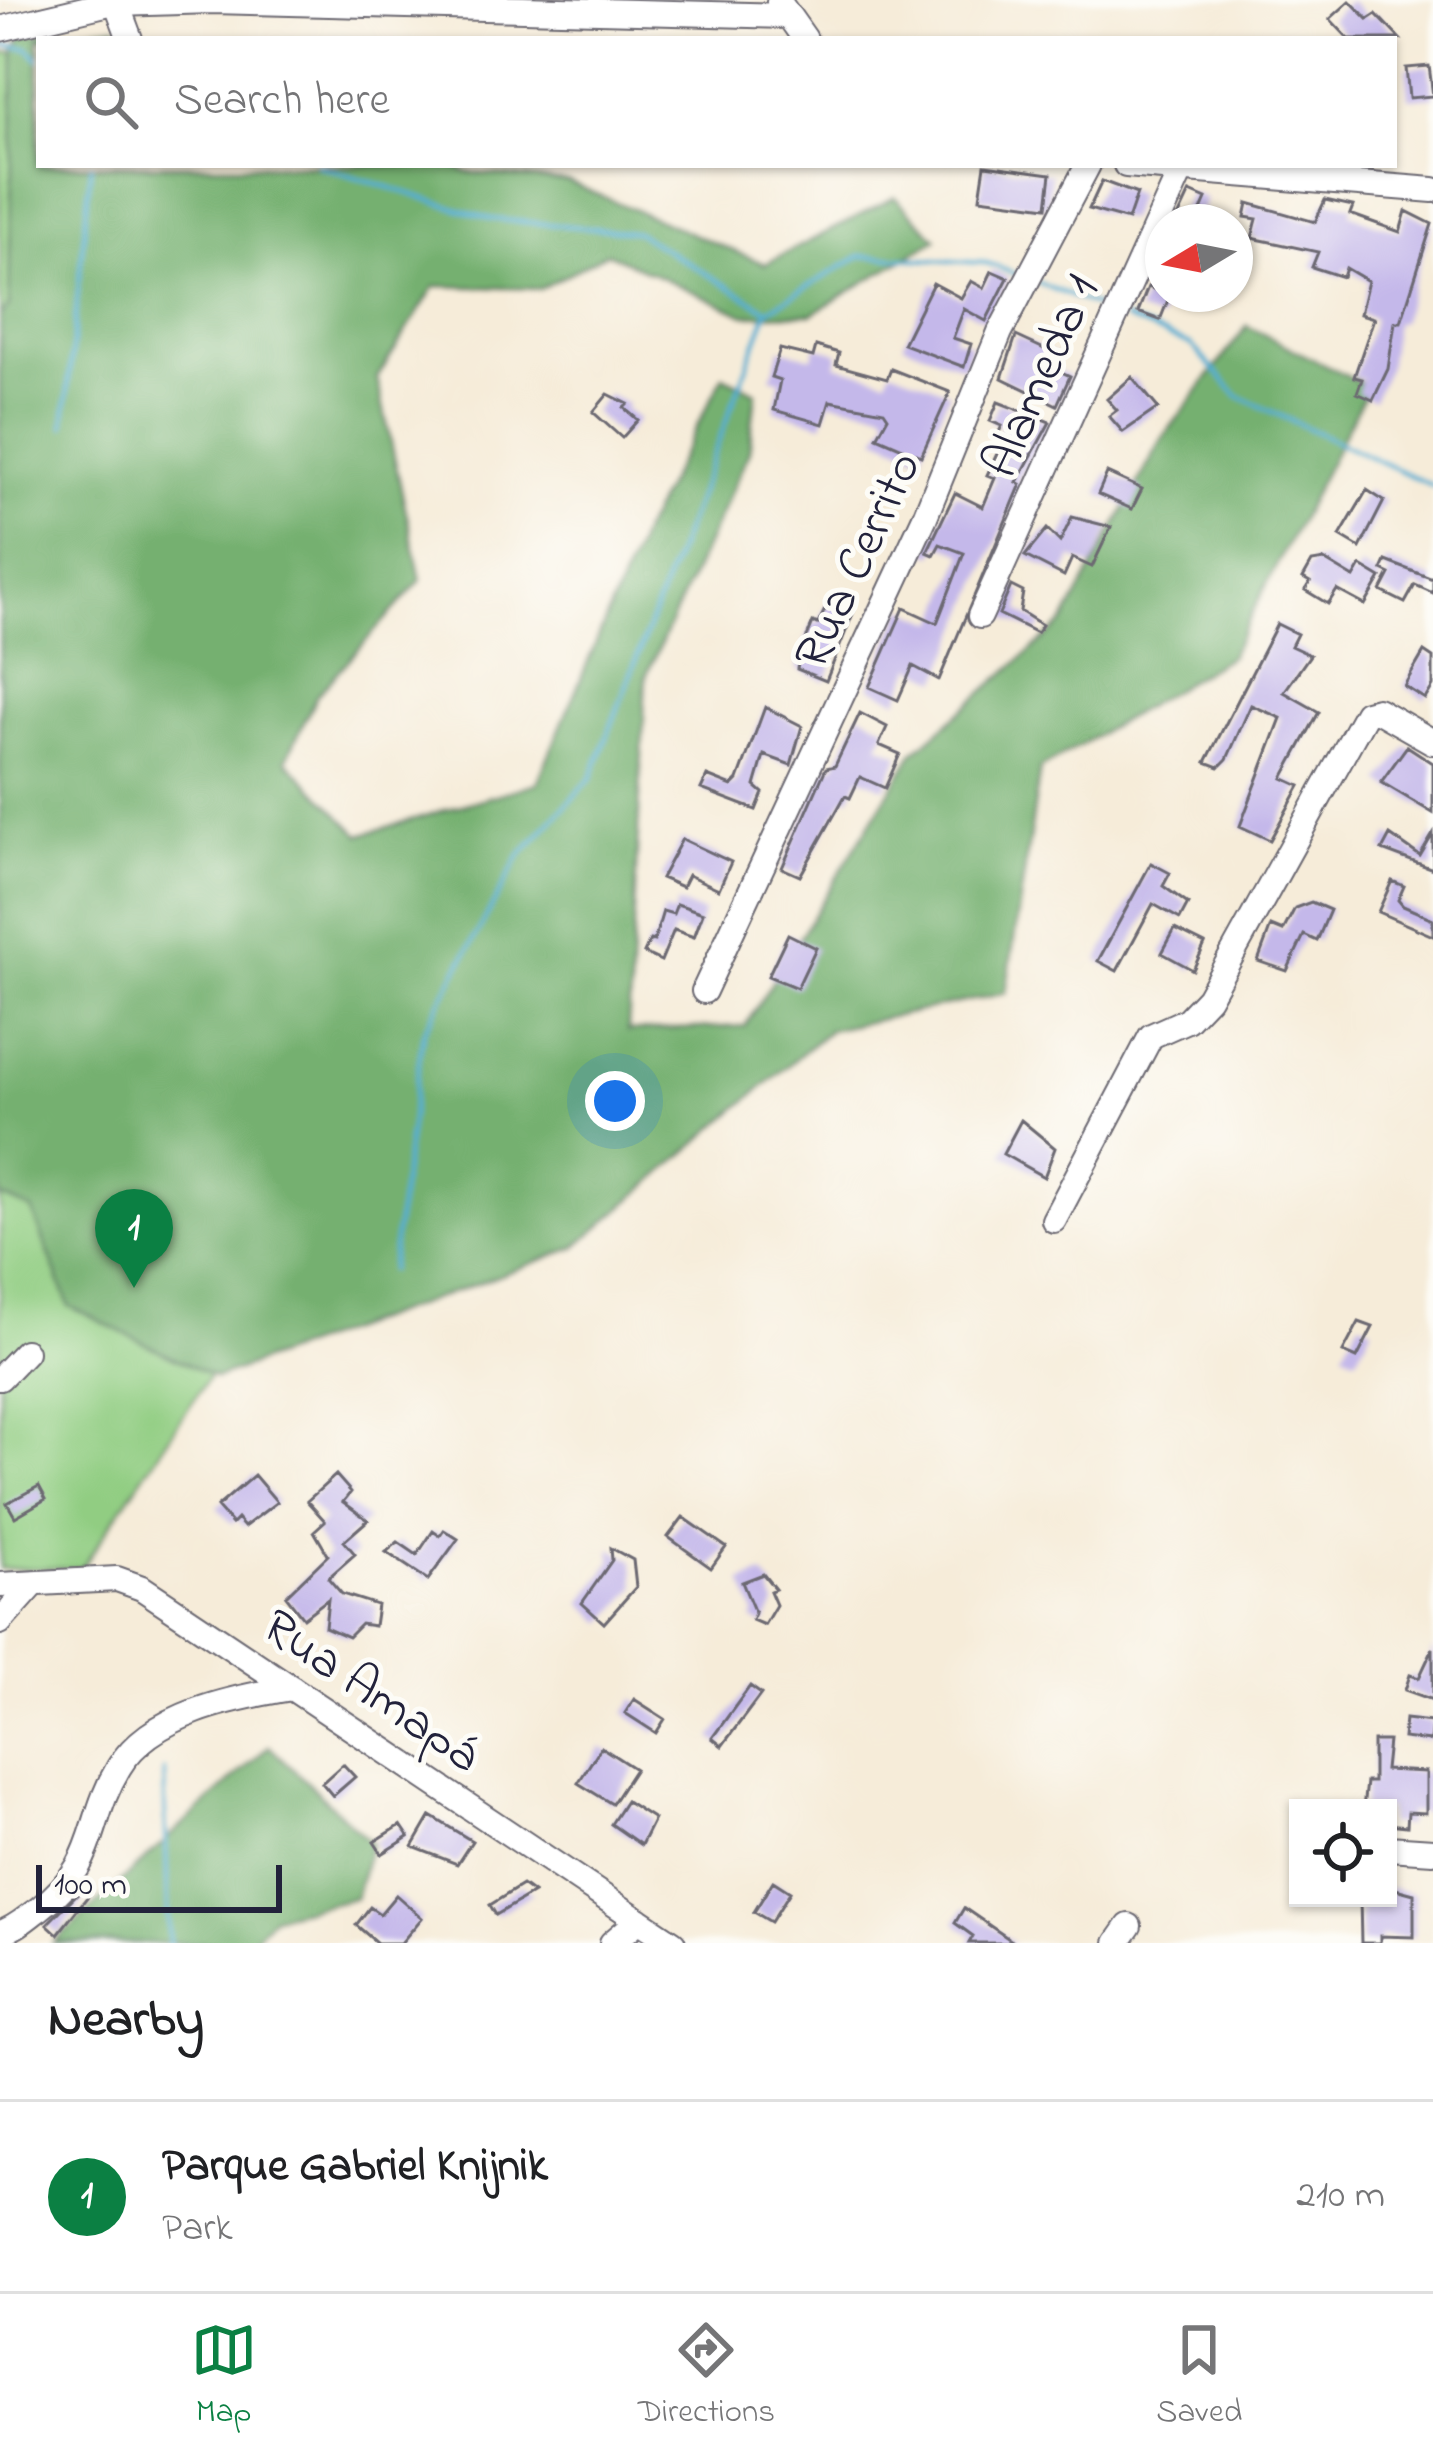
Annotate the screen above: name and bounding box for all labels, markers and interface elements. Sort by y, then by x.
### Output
search box [36,36,1397,168]
icon: search [78,69,144,135]
text: Search here [174,69,390,135]
north arrow [1145,204,1253,312]
street label: Alameda 1 [965,264,1121,491]
street label: Rua Cerrito [777,440,943,683]
your location [585,1071,645,1131]
pin: 1 [95,1189,173,1288]
street label: Rua Amapá [245,1592,495,1794]
map controls [1289,1799,1397,1907]
button: locate [1289,1799,1397,1907]
scale bar [36,1859,282,1912]
text: 100 m [54,1862,127,1910]
text: Nearby [48,1984,204,2059]
text: Parque Gabriel Knijnik [162,2135,548,2201]
text: 1 [81,2168,93,2225]
text: 210 m [1296,2168,1385,2225]
text: Park [162,2201,232,2258]
tab: Map [191,2317,257,2437]
tab: Directions [638,2317,775,2437]
tab: Saved [1156,2317,1242,2437]

